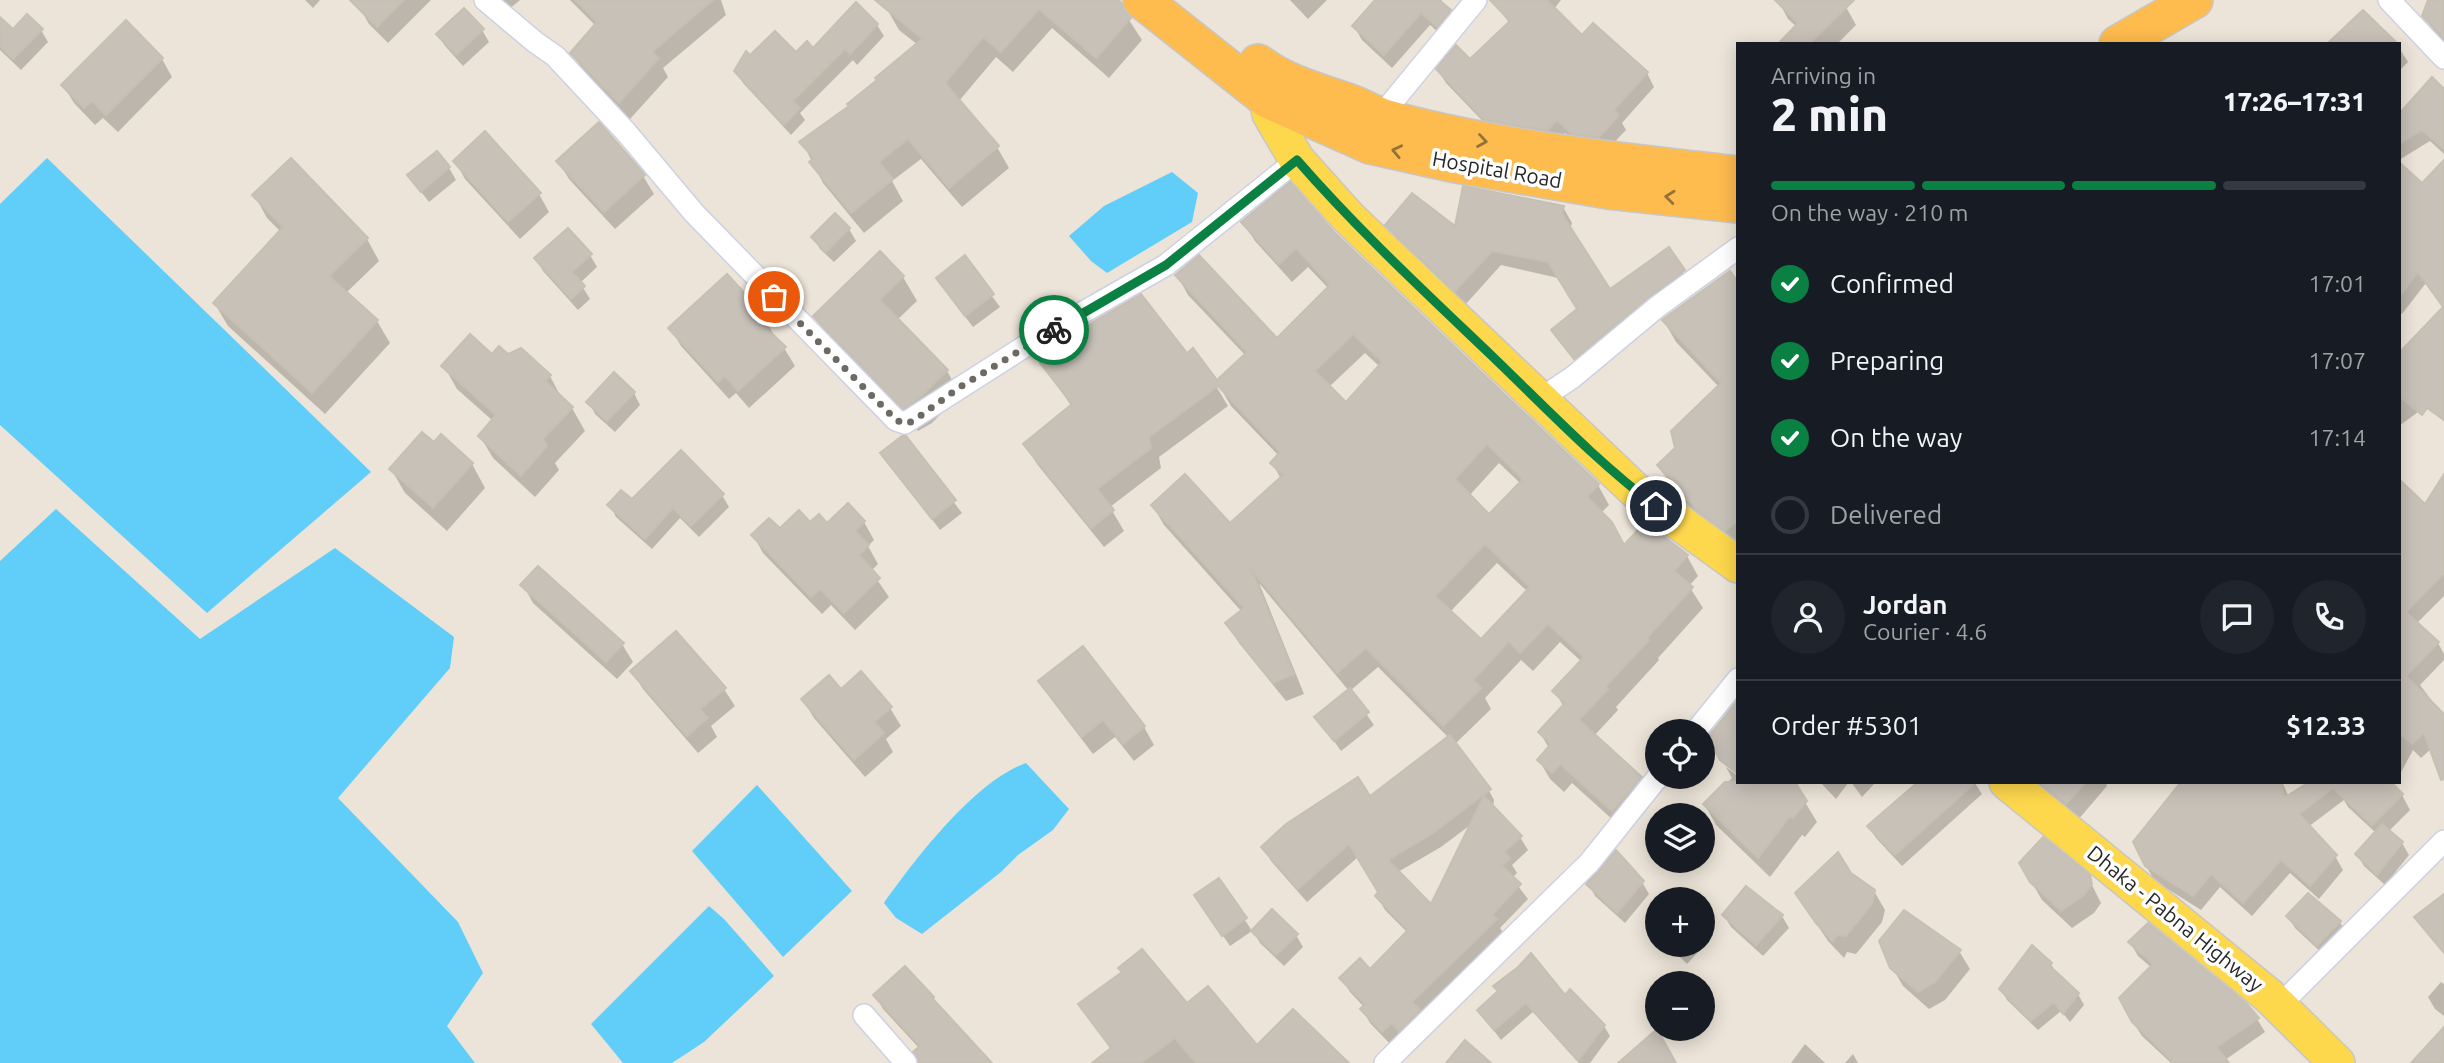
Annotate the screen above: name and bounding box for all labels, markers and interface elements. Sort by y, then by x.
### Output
text: Arriving in [1771,63,1876,88]
text: 17:26–17:31 [2223,87,2366,116]
text: 2 min [1771,88,1888,140]
one-way arrow [1476,133,1488,148]
one-way arrow [1391,145,1403,159]
street label: Hospital Road [1431,146,1564,192]
one-way arrow [1664,189,1676,204]
text: On the way · 210 m [1771,200,1968,225]
icon: check [1771,265,1809,303]
pin [744,267,804,327]
text: Confirmed [1830,269,1954,298]
text: 17:01 [2308,271,2366,296]
icon: bag [755,278,793,316]
courier [1019,295,1089,365]
icon: bike [1035,311,1073,349]
icon: check [1771,342,1809,380]
text: Preparing [1830,346,1944,375]
text: 17:07 [2308,348,2366,373]
icon: check [1771,419,1809,457]
text: On the way [1830,423,1962,452]
text: 17:14 [2308,425,2366,450]
pin [1626,476,1686,536]
icon: home [1637,487,1675,525]
text: Delivered [1830,500,1942,529]
button: person [1771,580,1845,654]
button: chat [2200,580,2274,654]
button: phone [2292,580,2366,654]
text: Jordan [1863,590,1948,619]
text: Courier · 4.6 [1863,619,1987,644]
text: Order #5301 [1771,711,1922,740]
text: $12.33 [2286,711,2366,740]
map controls [1645,719,1715,1041]
button: locate [1645,719,1715,789]
button: layers [1645,803,1715,873]
street label: Dhaka - Pabna Highway [2083,840,2268,996]
button: + [1645,887,1715,957]
button: − [1645,971,1715,1041]

